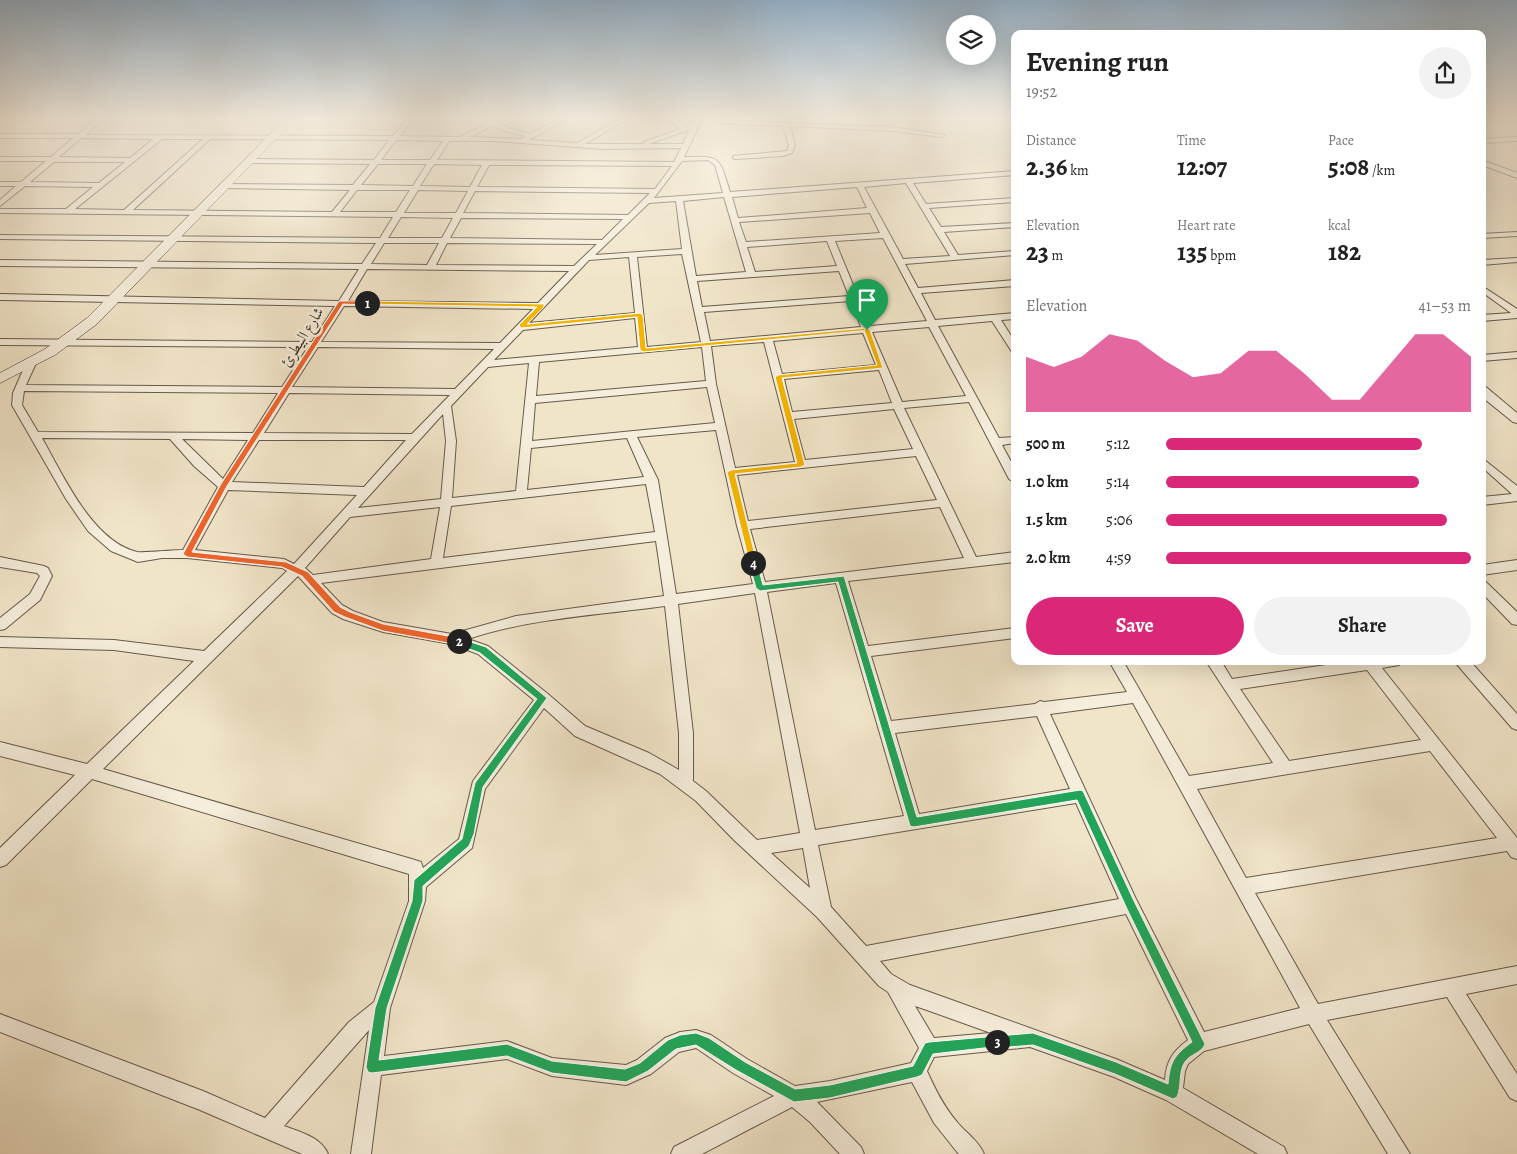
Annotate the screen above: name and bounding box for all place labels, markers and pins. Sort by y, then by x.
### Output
pin [846,279,888,330]
pin: 1 [354,290,380,316]
pin: 4 [740,550,766,576]
pin: 2 [446,628,472,654]
pin: 3 [984,1030,1010,1054]

